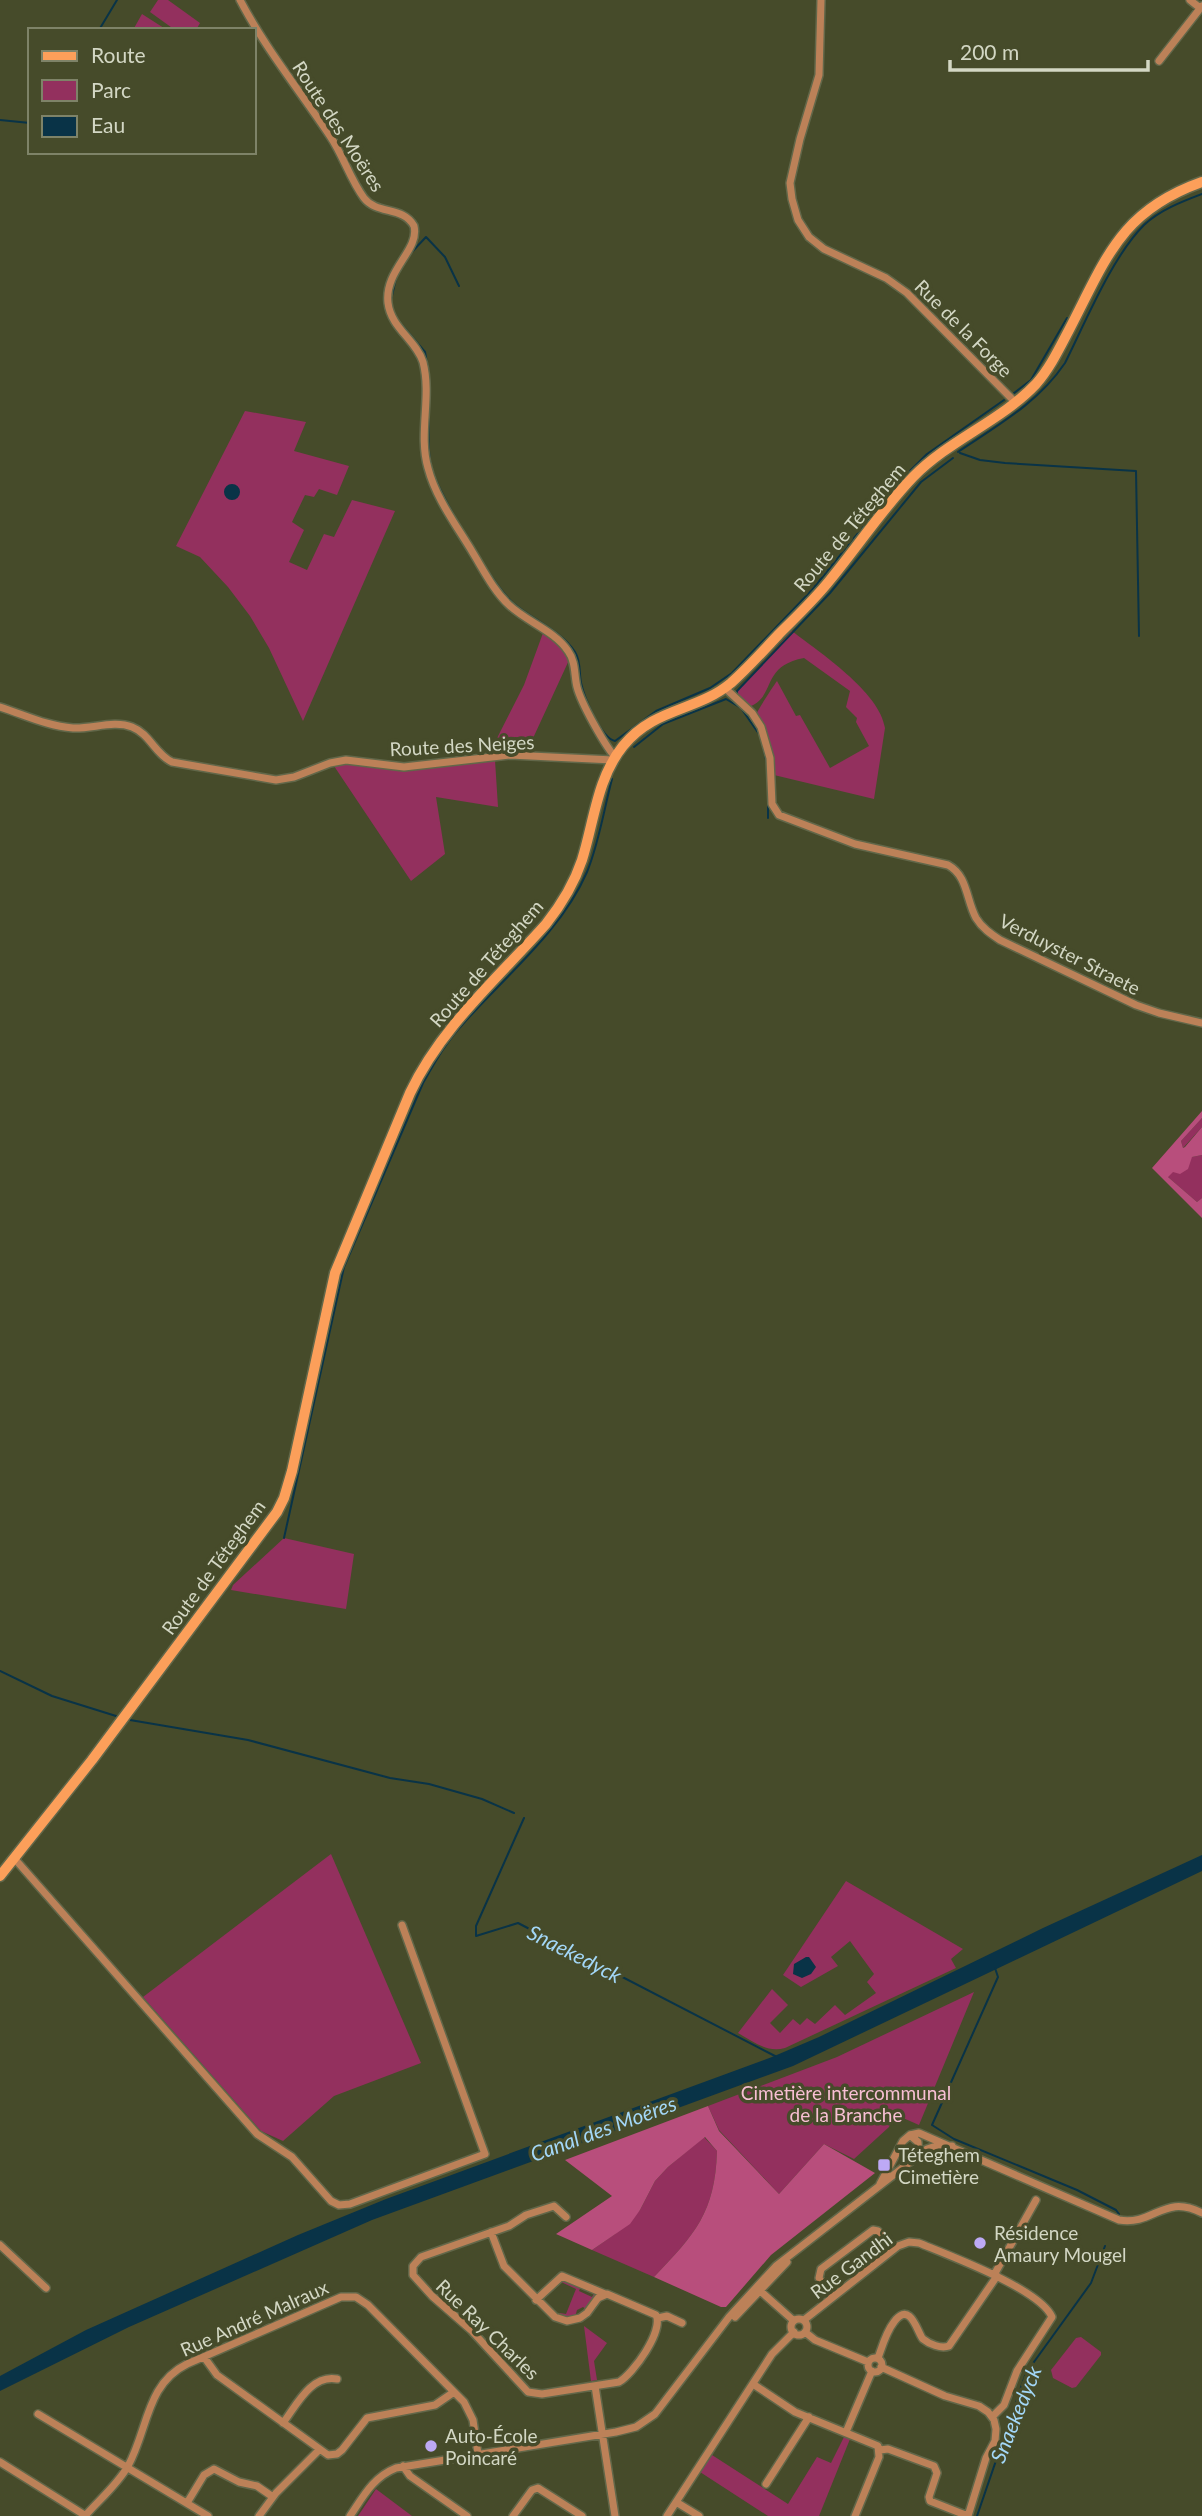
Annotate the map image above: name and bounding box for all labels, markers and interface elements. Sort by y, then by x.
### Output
legend [28,28,256,154]
scale bar [950,28,1148,72]
text: 200 m [960,39,1019,64]
text: Route [91,42,146,67]
street label: Route des Moëres [288,56,390,196]
text: Parc [91,77,131,102]
text: Eau [91,112,125,137]
street label: Rue de la Forge [910,274,1018,382]
street label: Route de Téteghem [788,458,910,596]
street label: Route des Neiges [389,730,535,760]
street label: Route de Téteghem [424,895,548,1031]
street label: Verduyster Straete [996,909,1144,999]
street label: Route de Téteghem [156,1495,270,1639]
water label: Snaekedyck [524,1919,627,1988]
park label: Cimetière intercommunal de la Branche [741,2081,951,2126]
water label: Canal des Moëres [527,2090,679,2166]
place label: Téteghem Cimetière [898,2143,980,2188]
marker: Téteghem Cimetière [876,2157,892,2173]
place label: Résidence Amaury Mougel [994,2221,1127,2266]
street label: Rue Gandhi [805,2227,897,2303]
marker: Résidence Amaury Mougel [972,2235,988,2251]
street label: Rue Ray Charles [432,2274,544,2384]
street label: Rue André Malraux [177,2275,332,2361]
water label: Snaekedyck [984,2361,1046,2466]
place label: Auto-École Poincaré [445,2424,538,2469]
marker: Auto-École Poincaré [423,2438,439,2454]

